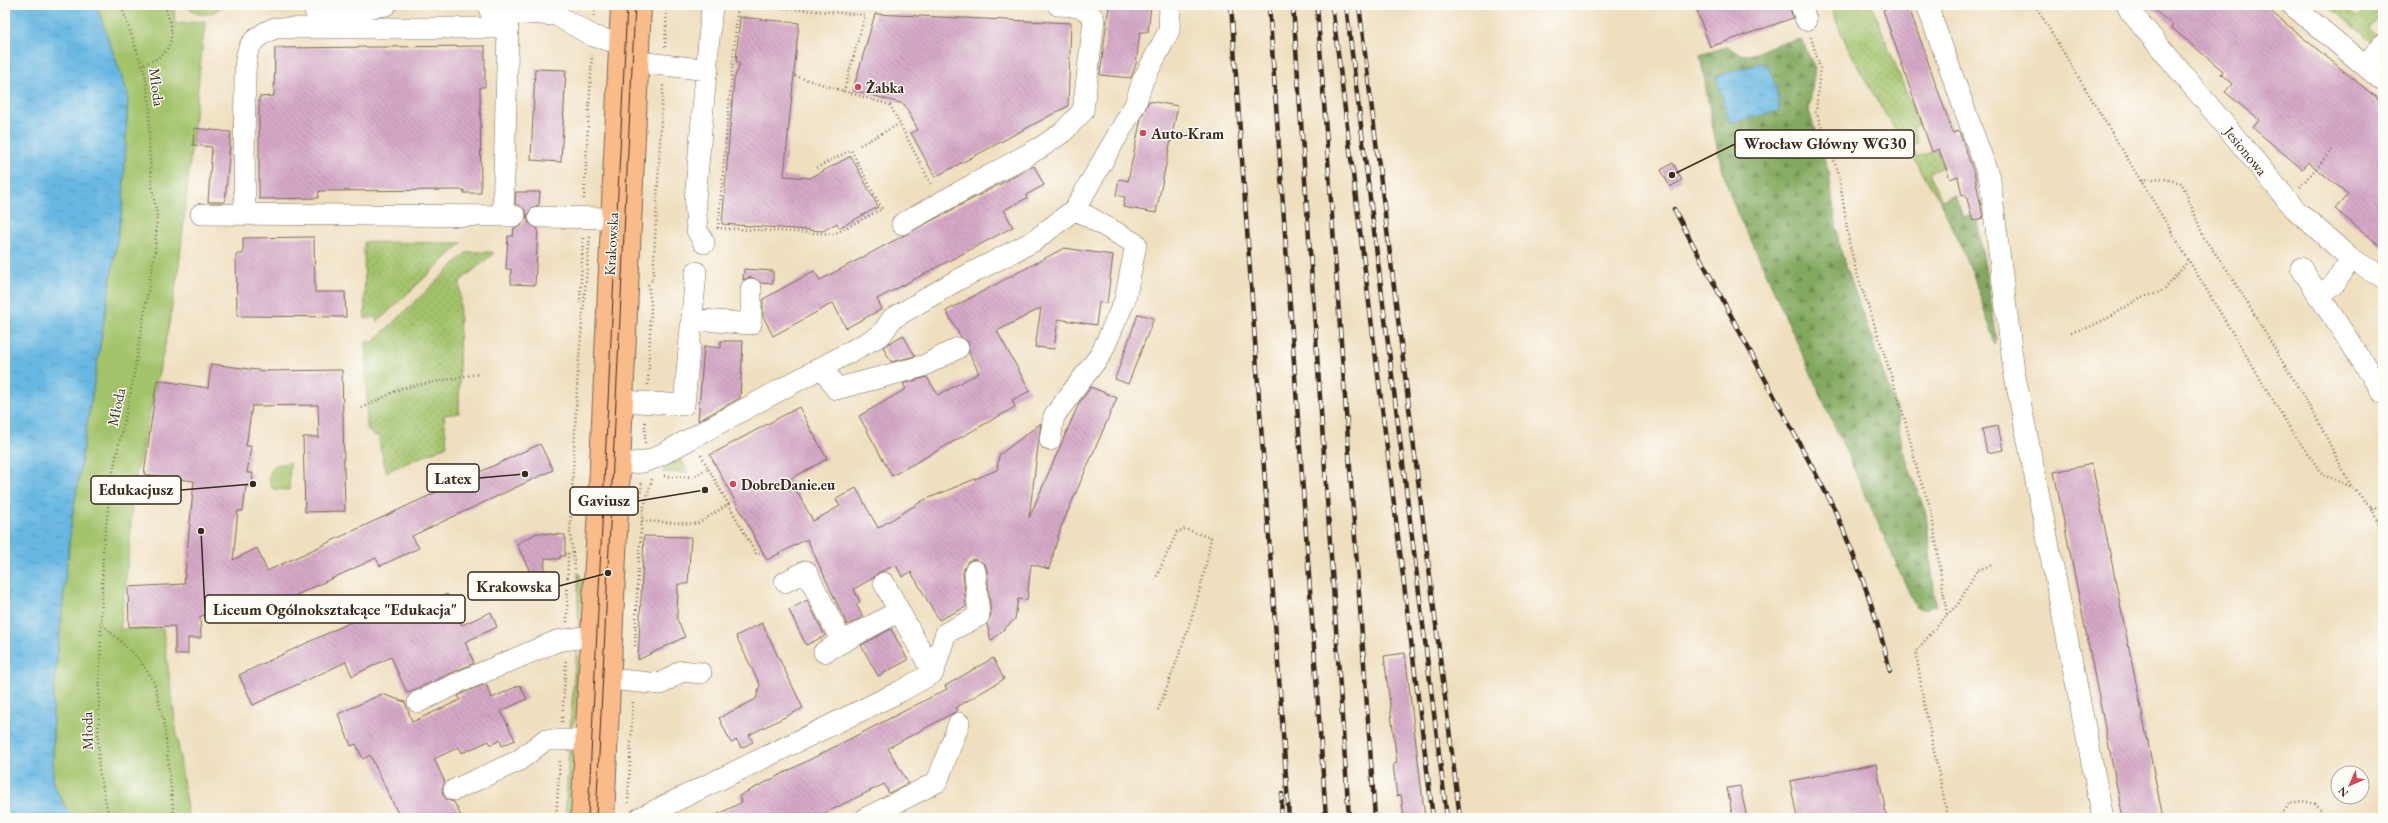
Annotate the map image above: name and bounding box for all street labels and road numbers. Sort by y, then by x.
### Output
street label: Młoda [145,67,169,107]
street label: Jesionowa [2219,121,2272,180]
street label: Krakowska [600,212,622,276]
street label: Młoda [103,386,129,428]
street label: Młoda [77,711,97,751]

